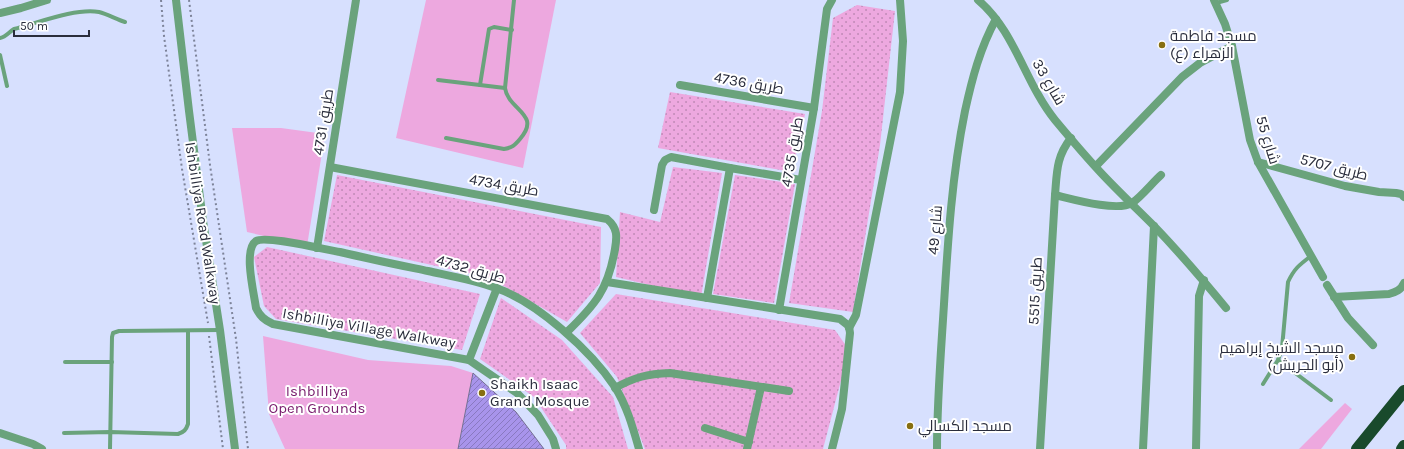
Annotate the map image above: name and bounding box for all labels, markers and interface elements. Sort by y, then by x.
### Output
scale bar [14,12,89,38]
text: 50 m [20,19,48,33]
place label: مسجد فاطمة الزهراء (ع) [1170,27,1257,64]
marker: مسجد فاطمة الزهراء (ع) [1157,40,1167,50]
street label: شارع 33 [1027,56,1069,109]
street label: طريق 4736 [712,68,785,99]
street label: طريق 4731 [309,87,338,157]
street label: شارع 55 [1250,114,1284,167]
street label: طريق 4735 [777,116,808,188]
street label: Ishbilliya Road Walkway [181,140,225,306]
street label: طريق 5707 [1298,150,1370,185]
street label: طريق 4734 [468,170,540,201]
street label: شارع 49 [924,204,948,256]
street label: طريق 4732 [434,251,508,288]
street label: طريق 5515 [1024,256,1047,326]
street label: Ishbilliya Village Walkway [281,304,457,352]
place label: مسجد الشيخ إبراهيم (أبو الجريش) [1220,339,1344,375]
marker: مسجد الشيخ إبراهيم (أبو الجريش) [1347,352,1357,362]
place label: Shaikh Isaac Grand Mosque [490,375,589,410]
park label: Ishbilliya Open Grounds [269,382,365,417]
marker: Shaikh Isaac Grand Mosque [477,388,487,398]
place label: مسجد الكسالي [918,417,1012,438]
marker: مسجد الكسالي [905,421,915,431]

